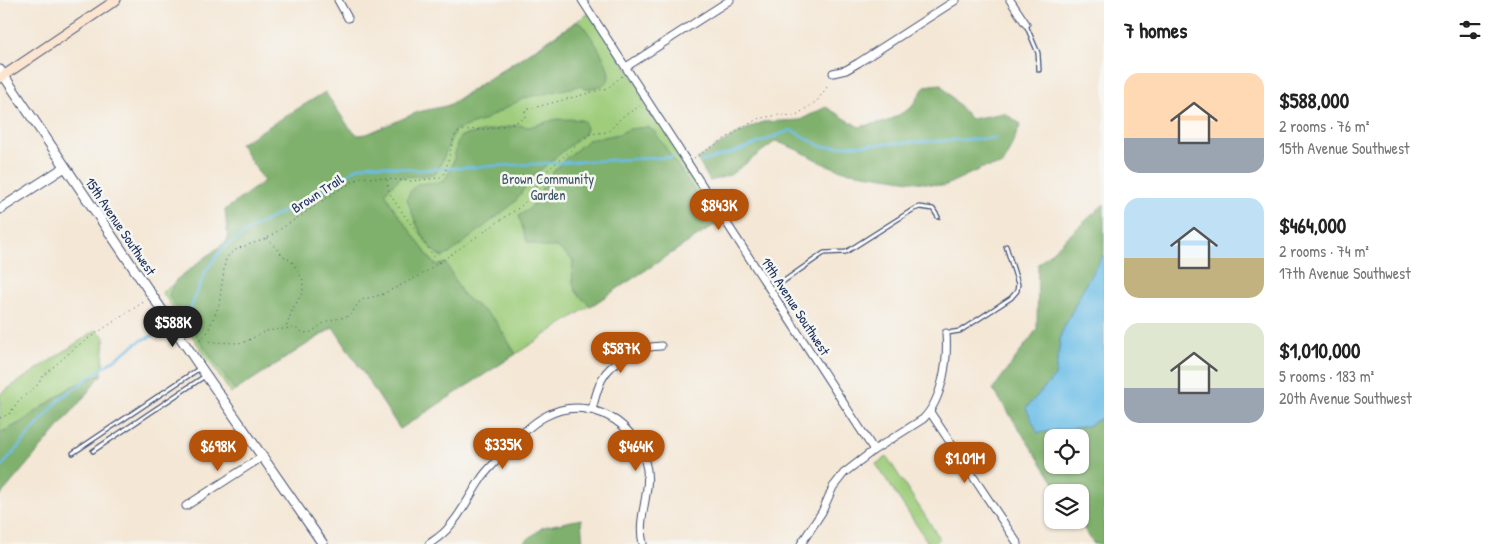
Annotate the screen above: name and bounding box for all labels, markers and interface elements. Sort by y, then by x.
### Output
text: 7 homes [1124,16,1187,45]
icon: filters [1456,16,1484,44]
text: $588,000 [1279,86,1349,115]
icon: home [1164,93,1224,153]
text: 2 rooms · 76 m² [1279,115,1369,137]
text: 15th Avenue Southwest [1279,137,1410,159]
street label: Brown Trail [287,169,347,217]
park label: Brown Community Garden [502,169,594,204]
street label: 15th Avenue Southwest [81,173,161,279]
pin: $843K [684,188,754,231]
text: $843K [701,194,737,216]
text: $464,000 [1279,211,1346,240]
icon: home [1164,218,1224,278]
text: 2 rooms · 74 m² [1279,240,1369,262]
street label: 19th Avenue Southwest [757,253,835,359]
text: 17th Avenue Southwest [1279,262,1411,284]
pin: $588K [138,306,208,348]
text: $588K [154,311,192,333]
pin: $587K [586,332,656,374]
text: $1,010,000 [1279,336,1360,365]
text: $587K [602,337,640,359]
icon: home [1164,343,1224,403]
text: 5 rooms · 183 m² [1279,365,1374,387]
text: 20th Avenue Southwest [1279,387,1412,409]
pin: $335K [468,428,538,470]
map controls [1044,429,1089,529]
button: locate [1044,429,1089,474]
pin: $698K [183,430,253,472]
pin: $464K [601,430,671,472]
text: $335K [484,433,522,455]
text: $698K [200,435,236,457]
text: $464K [619,435,653,457]
pin: $1.01M [924,442,1006,484]
text: $1.01M [945,447,985,469]
button: layers [1044,484,1089,529]

